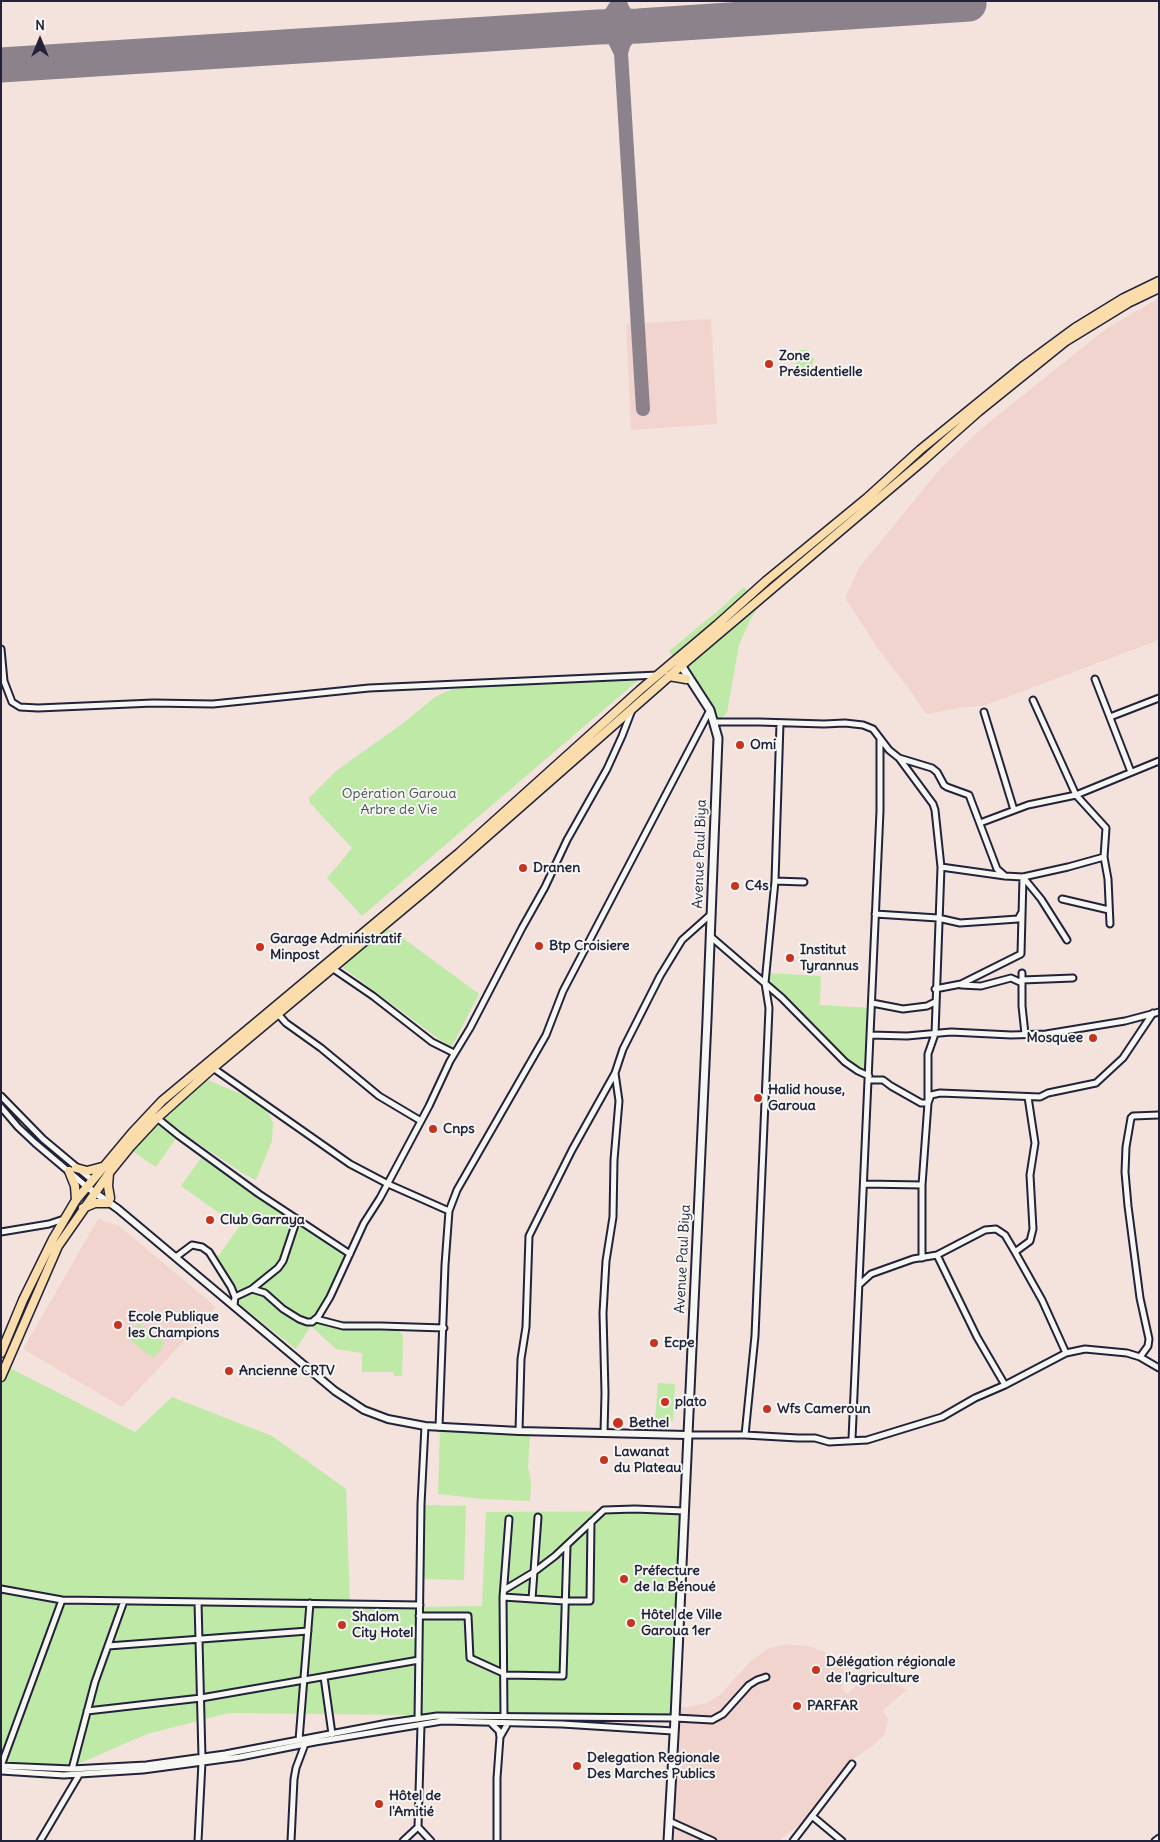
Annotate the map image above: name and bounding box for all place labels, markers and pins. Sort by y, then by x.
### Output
place label: Zone Présidentielle [779,348,863,381]
marker: Zone Présidentielle [763,358,775,370]
place label: Omi [750,737,776,753]
marker: Omi [734,739,746,751]
place label: Dranen [533,860,580,876]
marker: Dranen [517,862,529,874]
place label: C4s [745,878,769,894]
marker: C4s [729,880,741,892]
place label: Garage Administratif Minpost [270,931,401,964]
place label: Btp Croisiere [549,938,630,954]
marker: Btp Croisiere [533,940,545,952]
marker: Garage Administratif Minpost [254,941,266,953]
place label: Institut Tyrannus [800,942,859,974]
marker: Institut Tyrannus [784,952,796,964]
place label: Mosquee [1027,1030,1083,1046]
marker: Mosquee [1087,1032,1099,1044]
place label: Halid house, Garoua [768,1082,845,1114]
marker: Halid house, Garoua [752,1092,764,1104]
place label: Cnps [443,1121,475,1137]
marker: Cnps [427,1123,439,1135]
place label: Club Garraya [220,1212,305,1228]
marker: Club Garraya [204,1214,216,1226]
place label: Ecole Publique les Champions [128,1309,219,1341]
marker: Ecole Publique les Champions [112,1319,124,1331]
place label: Ecpe [664,1335,695,1351]
marker: Ecpe [648,1337,660,1349]
place label: Ancienne CRTV [239,1363,335,1379]
marker: Ancienne CRTV [223,1365,235,1377]
place label: plato [675,1394,707,1410]
marker: plato [659,1396,671,1408]
place label: Wfs Cameroun [777,1401,871,1417]
marker: Wfs Cameroun [761,1403,773,1415]
place label: Bethel [629,1415,669,1431]
marker: Bethel [611,1416,625,1430]
place label: Lawanat du Plateau [614,1444,681,1476]
marker: Lawanat du Plateau [598,1454,610,1466]
place label: Préfecture de la Bénoué [634,1563,716,1595]
marker: Préfecture de la Bénoué [618,1573,630,1585]
place label: Hôtel de Ville Garoua 1er [641,1607,722,1640]
place label: Shalom City Hotel [352,1609,413,1641]
marker: Hôtel de Ville Garoua 1er [625,1617,637,1629]
marker: Shalom City Hotel [336,1619,348,1631]
place label: Délégation régionale de l'agriculture [826,1654,956,1686]
marker: Délégation régionale de l'agriculture [810,1664,822,1676]
place label: PARFAR [807,1698,858,1714]
marker: PARFAR [791,1700,803,1712]
place label: Delegation Regionale Des Marches Publics [587,1750,720,1782]
marker: Delegation Regionale Des Marches Publics [571,1760,583,1772]
place label: Hôtel de l'Amitié [389,1788,441,1820]
marker: Hôtel de l'Amitié [373,1798,385,1810]

